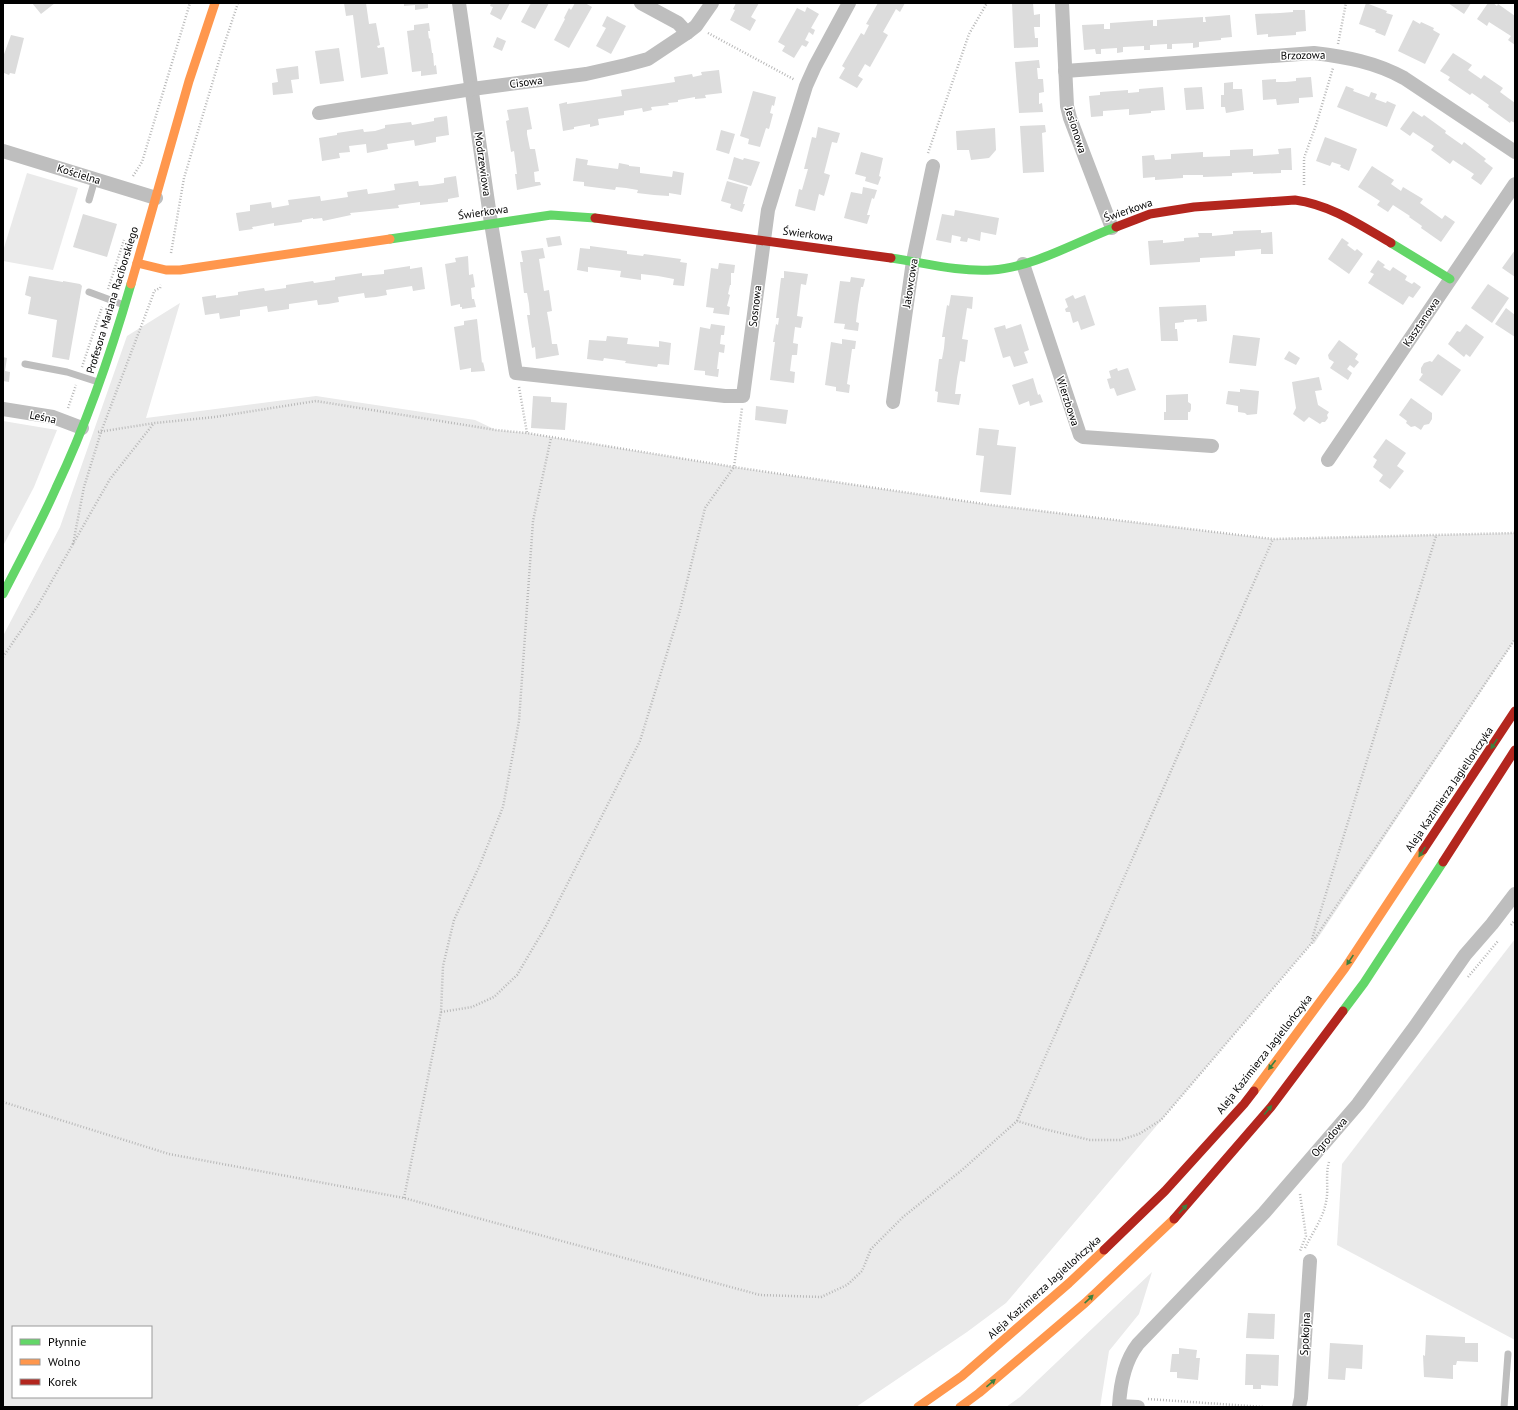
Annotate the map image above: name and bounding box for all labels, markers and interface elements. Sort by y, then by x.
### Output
street label: Brzozowa [1281,48,1325,62]
street label: Cisowa [509,73,543,91]
street label: Jesionowa [1062,104,1090,155]
street label: Modrzewiowa [472,131,494,197]
street label: Kościelna [55,161,103,187]
street label: Świerkowa [1102,195,1154,225]
street label: Świerkowa [457,202,509,222]
street label: Świerkowa [782,224,834,244]
street label: Profesora Mariana Raciborskiego [83,225,141,375]
street label: Jałowcowa [899,257,921,310]
street label: Sosnowa [746,284,764,328]
street label: Kasztanowa [1400,295,1442,349]
street label: Wierzbowa [1053,374,1083,428]
street label: Leśna [28,407,58,427]
street label: Aleja Kazimierza Jagiellończyka [1402,724,1496,854]
one-way arrow [1490,739,1498,749]
one-way arrow [1418,847,1426,858]
one-way arrow [1346,955,1353,966]
street label: Aleja Kazimierza Jagiellończyka [1213,992,1315,1116]
one-way arrow [1269,1060,1277,1070]
one-way arrow [1264,1105,1273,1116]
street label: Ogrodowa [1308,1114,1350,1160]
one-way arrow [1178,1204,1188,1214]
street label: Aleja Kazimierza Jagiellończyka [984,1232,1104,1342]
one-way arrow [1084,1294,1094,1303]
street label: Spokojna [1297,1312,1313,1356]
legend [12,1326,152,1398]
text: Płynnie [48,1334,86,1349]
text: Wolno [48,1354,80,1369]
text: Korek [48,1374,77,1389]
one-way arrow [985,1379,996,1388]

